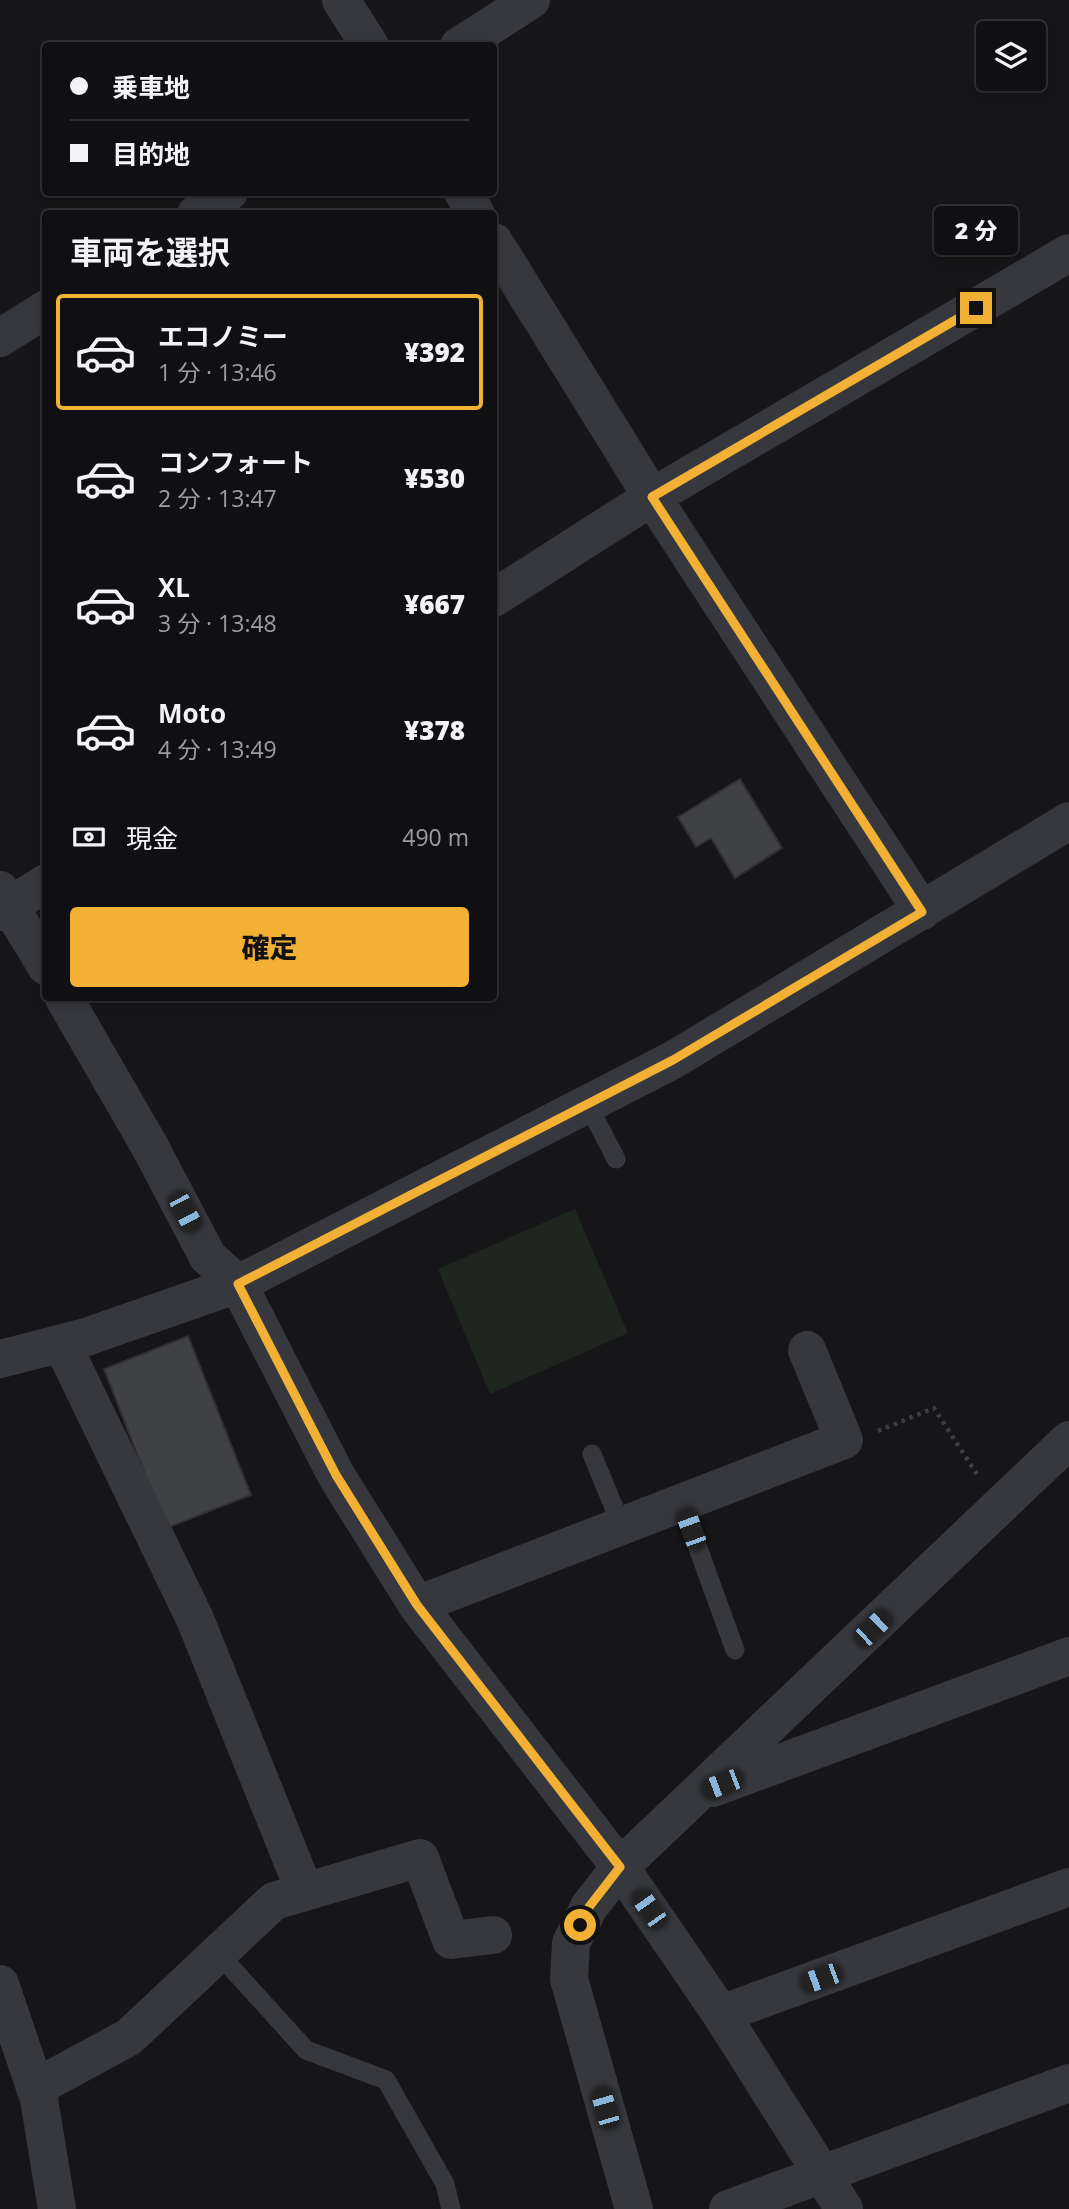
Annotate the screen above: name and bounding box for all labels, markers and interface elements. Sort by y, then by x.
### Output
map controls [976,21,1046,91]
button: layers [976,21,1046,91]
text: 乗車地 [112,69,190,105]
text: 目的地 [112,136,190,172]
callout: 2 分 [934,206,1018,256]
text: 2 分 [955,214,997,246]
text: 車両を選択 [70,230,230,273]
route end [960,292,992,324]
text: エコノミー [158,318,288,354]
icon: car [74,321,137,384]
text: ¥392 [404,334,465,370]
text: 1 分 · 13:46 [158,356,277,388]
text: コンフォート [158,444,313,480]
icon: car [74,447,137,510]
text: ¥530 [404,460,465,496]
text: 2 分 · 13:47 [158,482,277,514]
text: XL [158,569,190,605]
icon: car [74,573,137,636]
text: ¥667 [404,586,465,622]
text: 3 分 · 13:48 [158,607,277,639]
text: Moto [158,695,226,731]
icon: car [74,699,137,762]
text: ¥378 [404,712,465,748]
text: 4 分 · 13:49 [158,733,277,765]
icon: cash [70,818,108,856]
text: 現金 [126,820,178,856]
text: 490 m [402,821,469,853]
button: 確定 [70,907,469,987]
car [166,1189,205,1235]
car [674,1506,709,1552]
car [851,1606,896,1650]
car [699,1767,746,1801]
car [629,1886,670,1932]
route start [564,1909,596,1941]
car [798,1961,845,1995]
car [590,2085,621,2131]

